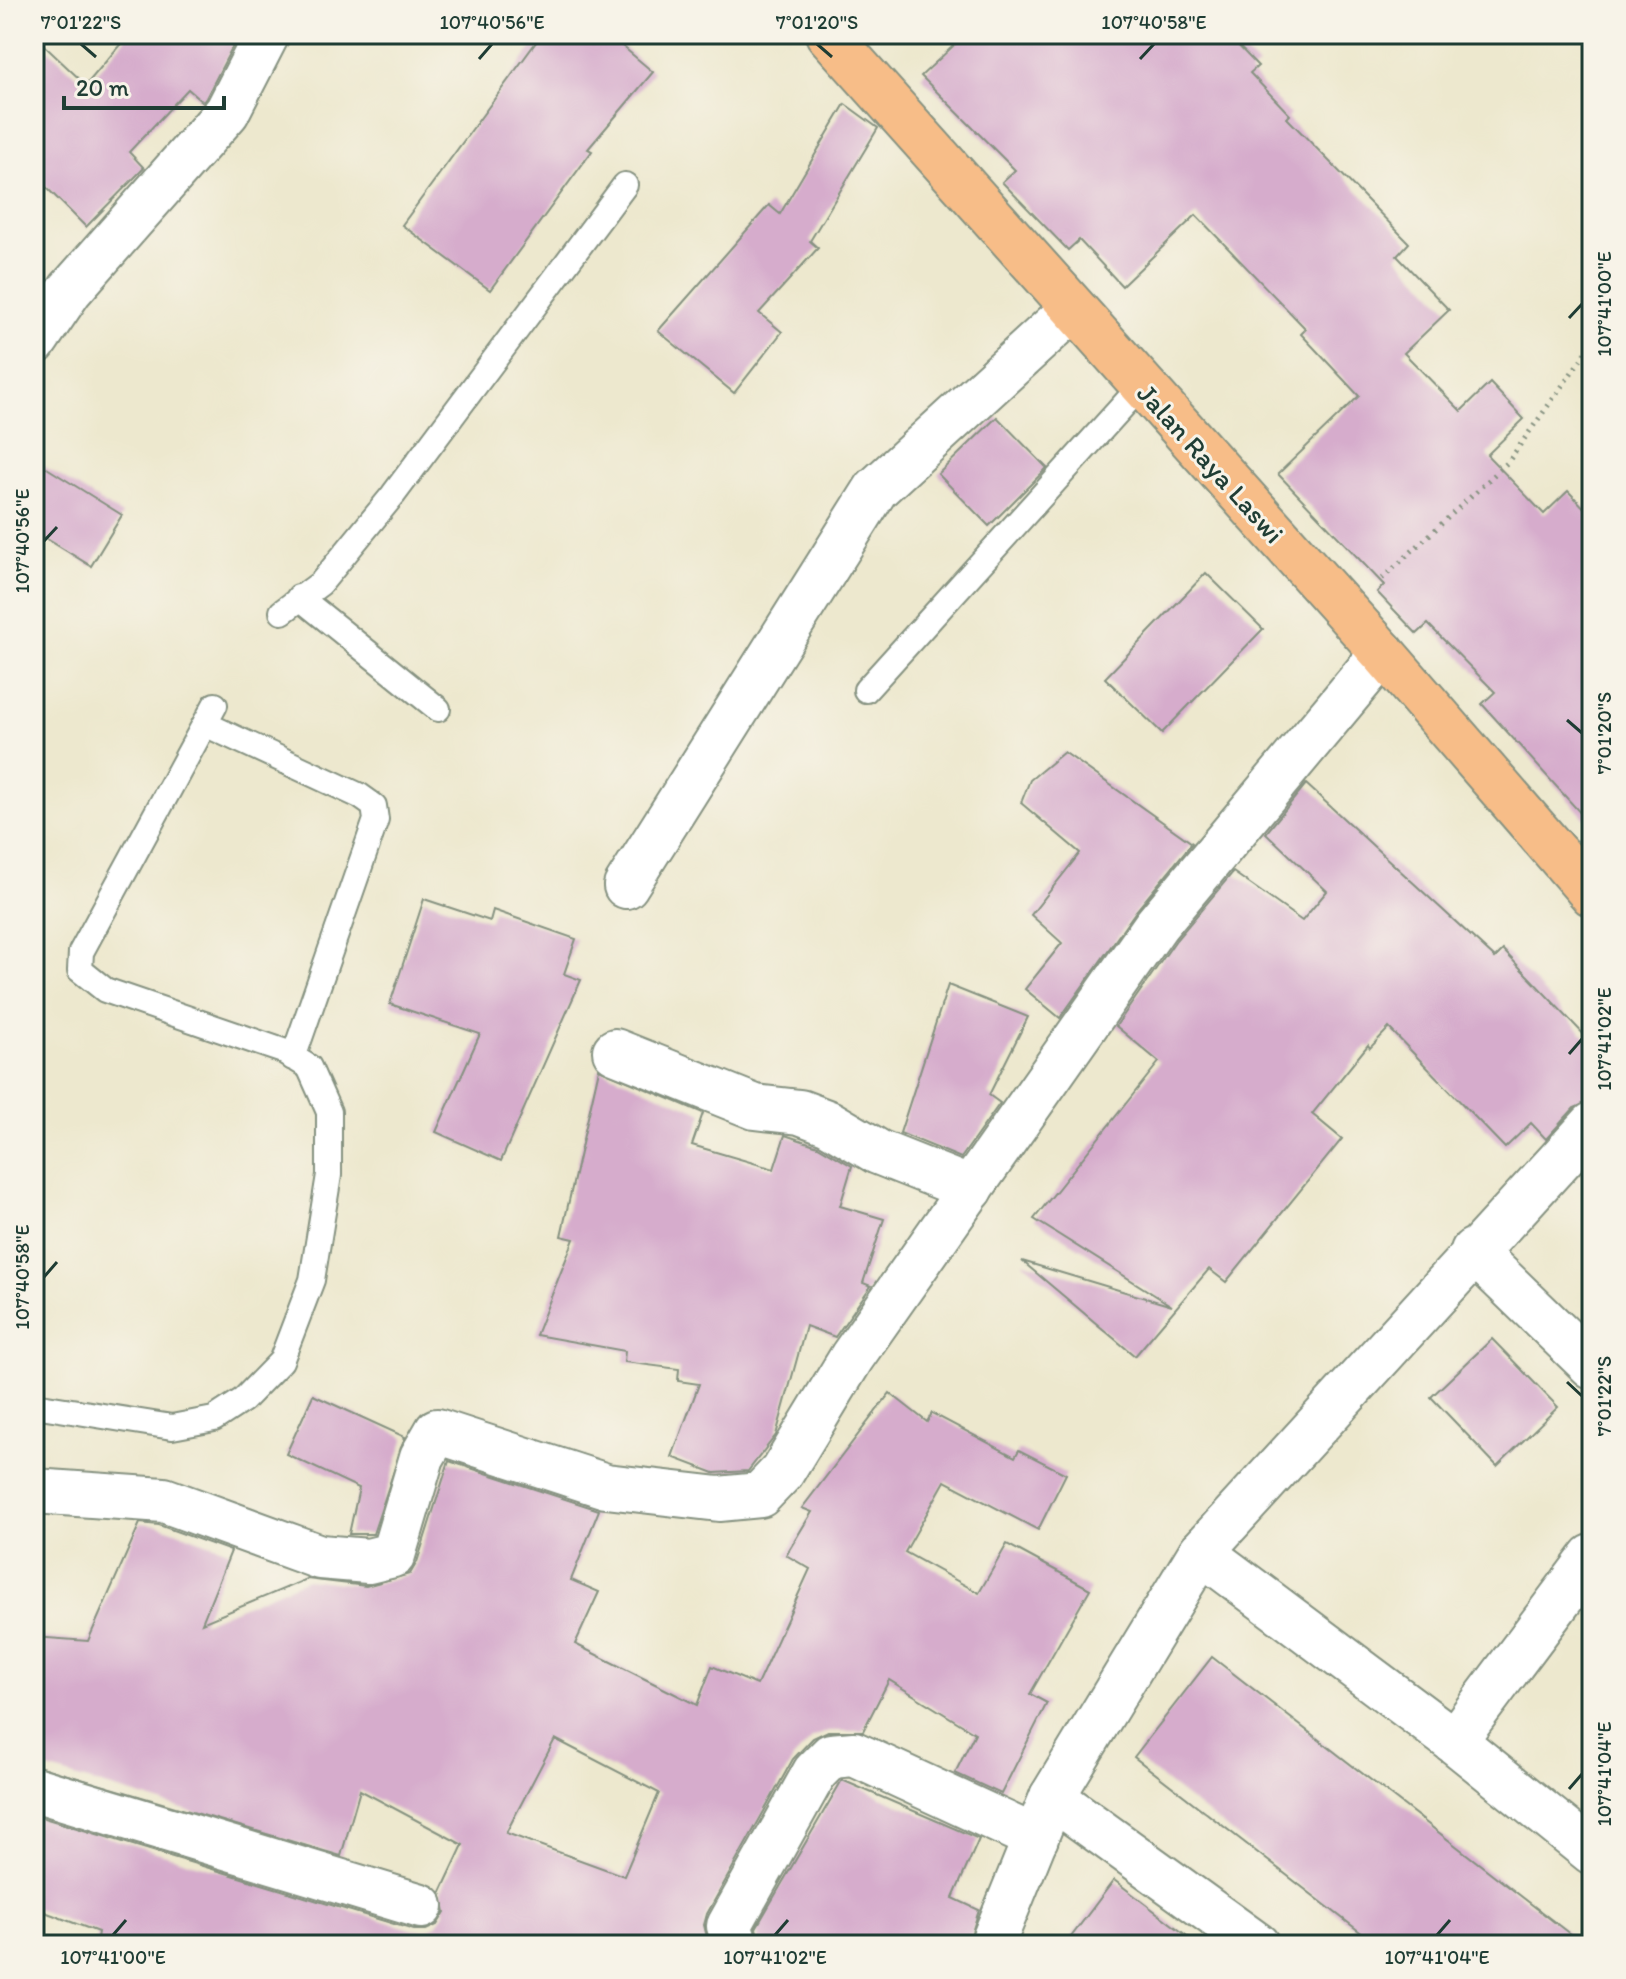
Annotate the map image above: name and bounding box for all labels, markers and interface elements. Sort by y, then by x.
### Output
text: 7°01'22"S [41,10,121,34]
text: 107°40'56"E [440,10,544,34]
text: 7°01'20"S [776,10,858,34]
text: 107°40'58"E [1101,10,1207,34]
scale bar [64,60,224,110]
text: 20 m [76,73,129,102]
text: 107°41'00"E [1592,251,1616,357]
street label: Jalan Raya Laswi [1130,376,1292,550]
text: 107°40'56"E [10,489,34,593]
text: 7°01'20"S [1592,692,1616,774]
text: 107°41'02"E [1592,987,1616,1091]
text: 107°40'58"E [10,1224,34,1330]
text: 7°01'22"S [1592,1356,1616,1436]
text: 107°41'04"E [1592,1721,1616,1827]
text: 107°41'00"E [60,1945,166,1969]
text: 107°41'02"E [723,1945,827,1969]
text: 107°41'04"E [1384,1945,1490,1969]

